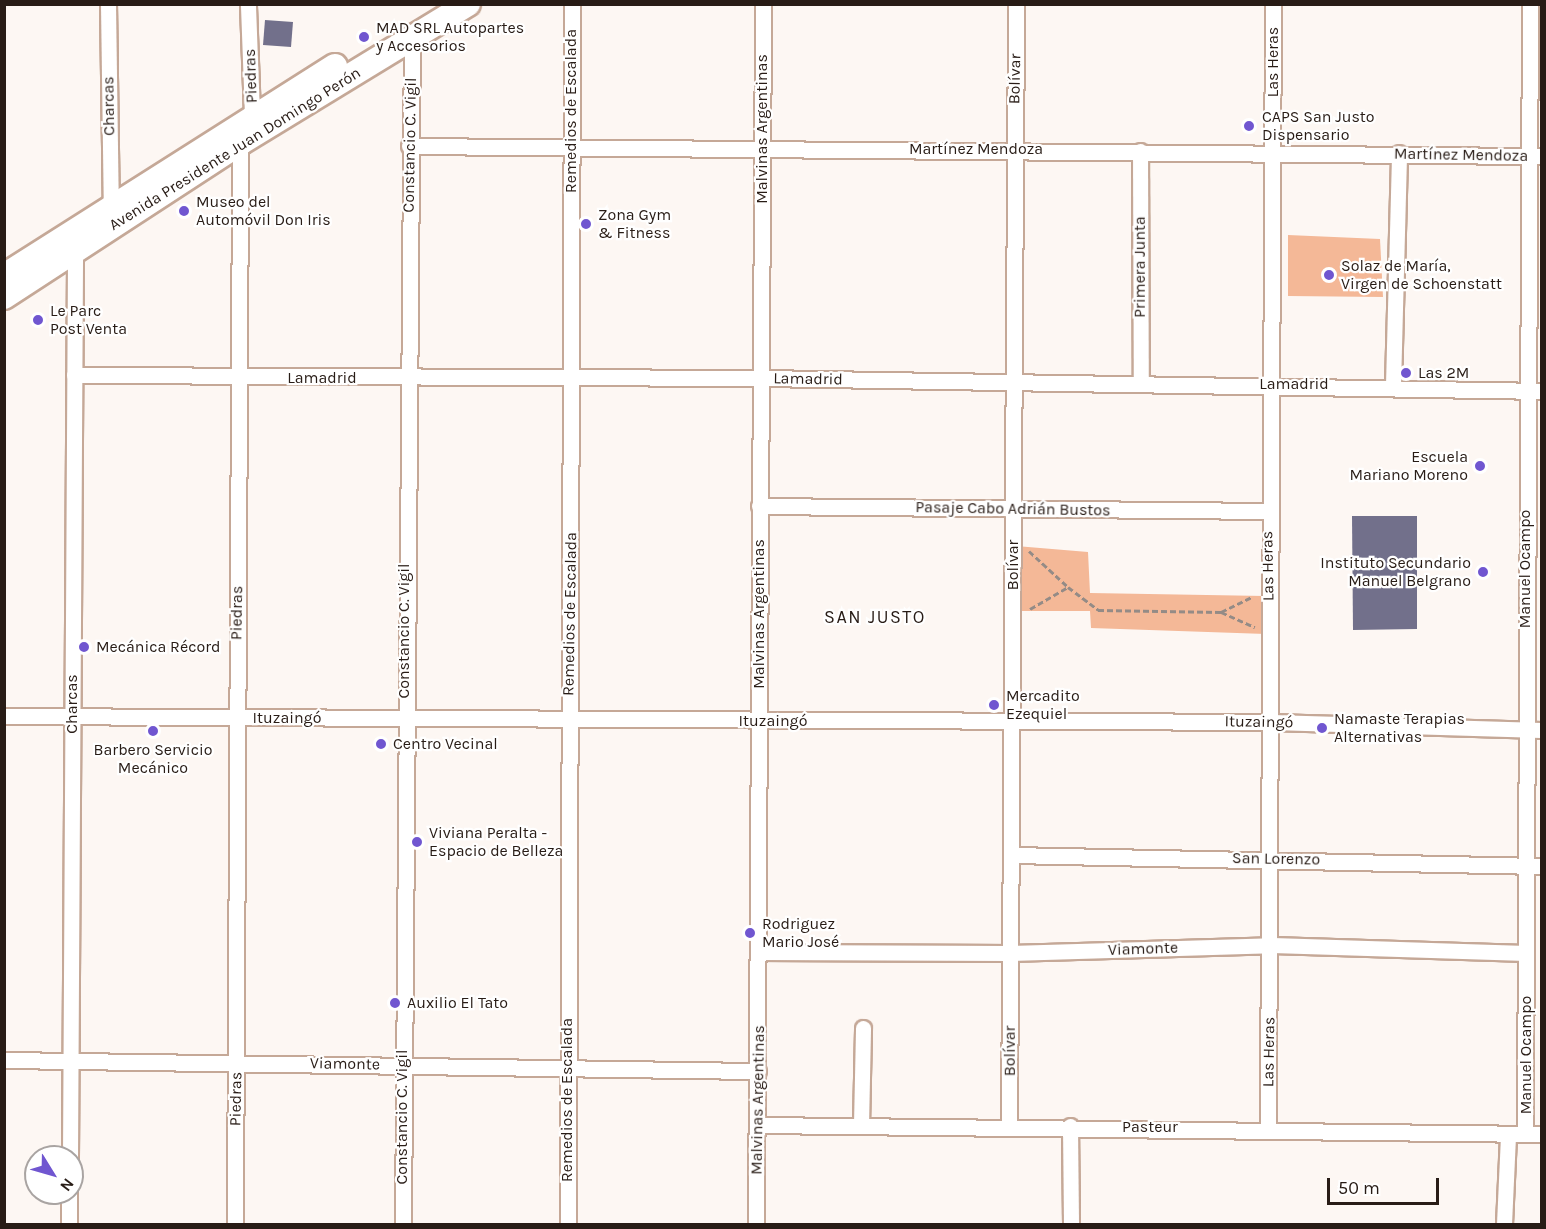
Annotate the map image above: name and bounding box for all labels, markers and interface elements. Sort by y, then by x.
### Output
place label: MAD SRL Autopartes y Accesorios [376,18,524,56]
street label: Las Heras [1263,27,1283,97]
street label: Remedios de Escalada [561,29,581,193]
marker: MAD SRL Autopartes y Accesorios [357,30,371,44]
street label: Piedras [240,49,262,103]
street label: Malvinas Argentinas [752,54,772,204]
street label: Bolívar [1005,54,1025,104]
street label: Avenida Presidente Juan Domingo Perón [106,63,364,235]
street label: Charcas [99,76,119,136]
street label: Constancio C. Vigil [399,77,421,213]
place label: CAPS San Justo Dispensario [1262,107,1375,145]
marker: CAPS San Justo Dispensario [1240,117,1258,135]
street label: Martínez Mendoza [909,139,1043,159]
street label: Martínez Mendoza [1394,144,1528,166]
place label: Museo del Automóvil Don Iris [196,192,331,230]
marker: Museo del Automóvil Don Iris [177,204,191,218]
place label: Zona Gym & Fitness [598,205,671,243]
street label: Primera Junta [1130,216,1150,318]
marker: Zona Gym & Fitness [579,217,593,231]
place label: Solaz de María, Virgen de Schoenstatt [1341,256,1502,294]
marker: Solaz de María, Virgen de Schoenstatt [1322,268,1336,282]
place label: Le Parc Post Venta [50,301,127,339]
marker: Le Parc Post Venta [31,313,45,327]
place label: Las 2M [1418,363,1469,383]
marker: Las 2M [1399,366,1413,380]
street label: Lamadrid [287,368,357,388]
street label: Lamadrid [773,369,843,389]
street label: Lamadrid [1259,374,1329,394]
place label: Escuela Mariano Moreno [1349,447,1468,485]
marker: Escuela Mariano Moreno [1473,459,1487,473]
street label: Pasaje Cabo Adrián Bustos [915,498,1111,520]
street label: Manuel Ocampo [1515,510,1535,628]
street label: Las Heras [1258,531,1278,601]
street label: Remedios de Escalada [559,532,581,696]
street label: Malvinas Argentinas [749,539,769,689]
street label: Bolívar [1003,540,1023,590]
place label: Instituto Secundario Manuel Belgrano [1320,553,1471,591]
street label: Constancio C. Vigil [394,563,414,699]
marker: Instituto Secundario Manuel Belgrano [1476,565,1490,579]
street label: Piedras [227,586,247,640]
district label: SAN JUSTO [824,606,926,628]
place label: Mecánica Récord [96,637,220,657]
marker: Mecánica Récord [77,640,91,654]
street label: Charcas [62,674,82,734]
place label: Mercadito Ezequiel [1006,686,1080,724]
marker: Mercadito Ezequiel [987,698,1001,712]
street label: Ituzaingó [253,708,321,728]
place label: Namaste Terapias Alternativas [1334,709,1465,747]
street label: Ituzaingó [739,711,807,731]
street label: Ituzaingó [1224,712,1294,732]
marker: Namaste Terapias Alternativas [1315,721,1329,735]
marker: Barbero Servicio Mecánico [146,724,160,738]
place label: Centro Vecinal [393,734,498,754]
marker: Centro Vecinal [374,737,388,751]
place label: Barbero Servicio Mecánico [94,740,212,778]
place label: Viviana Peralta - Espacio de Belleza [429,823,563,861]
marker: Viviana Peralta - Espacio de Belleza [410,835,424,849]
street label: San Lorenzo [1232,849,1320,869]
place label: Rodriguez Mario José [762,914,839,952]
marker: Rodriguez Mario José [743,926,757,940]
street label: Viamonte [1108,938,1178,960]
place label: Auxilio El Tato [407,993,508,1013]
marker: Auxilio El Tato [388,996,402,1010]
street label: Manuel Ocampo [1516,996,1536,1114]
street label: Las Heras [1259,1017,1279,1087]
street label: Remedios de Escalada [557,1018,577,1182]
street label: Malvinas Argentinas [747,1025,769,1175]
street label: Bolívar [1000,1026,1020,1076]
street label: Constancio C. Vigil [392,1049,412,1185]
street label: Viamonte [310,1054,380,1074]
street label: Piedras [226,1072,246,1126]
street label: Pasteur [1122,1117,1178,1137]
north arrow [24,1145,84,1205]
scale bar [1330,1166,1442,1204]
text: N [56,1175,78,1195]
text: 50 m [1338,1177,1380,1199]

